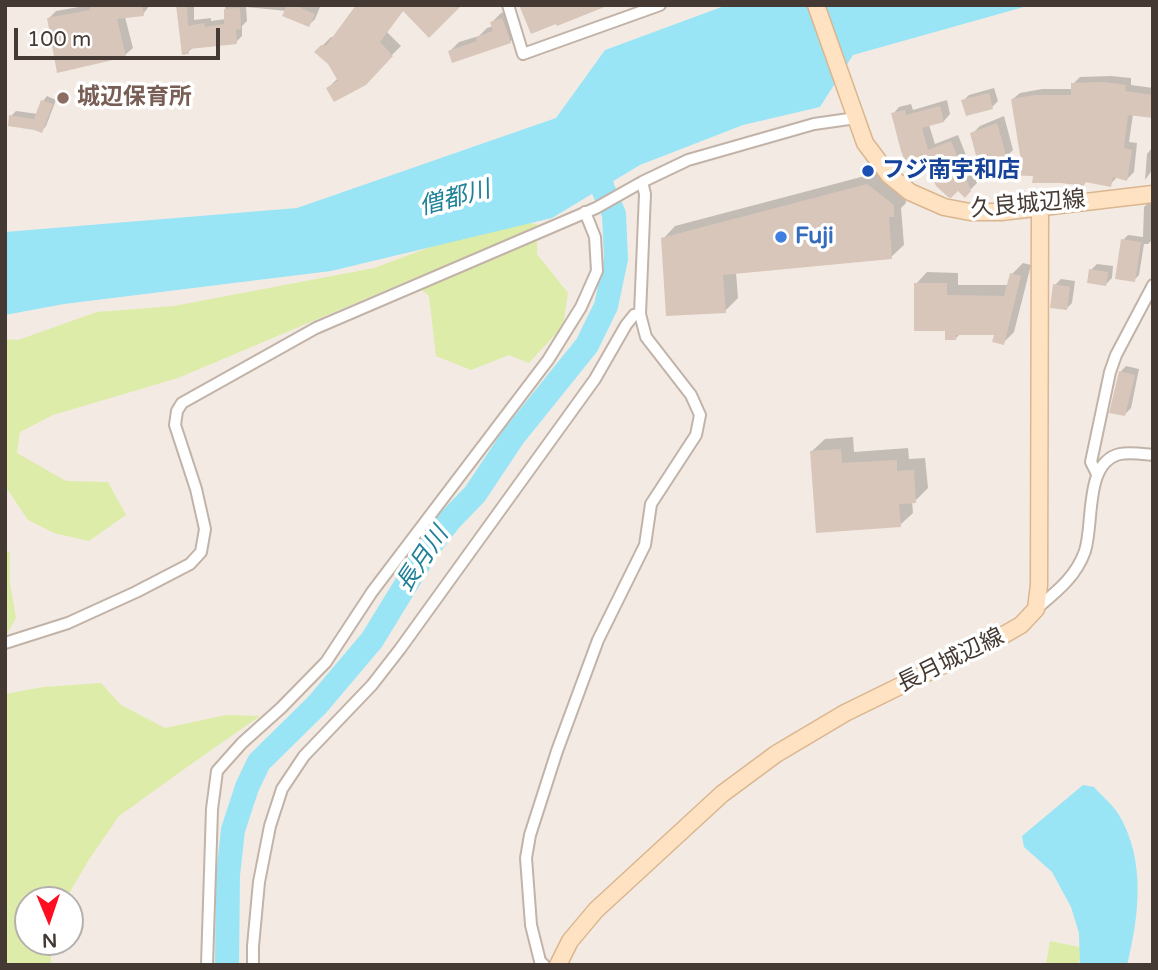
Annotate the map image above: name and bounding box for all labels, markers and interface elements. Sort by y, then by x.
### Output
scale bar [18,14,224,58]
text: 100 m [27,27,91,52]
place label: 城辺保育所 [77,84,192,112]
marker: 城辺保育所 [55,90,71,106]
place label: フジ南宇和店 [882,157,1020,185]
marker: フジ南宇和店 [860,163,876,179]
water label: 僧都川 [416,176,494,222]
street label: 久良城辺線 [970,186,1086,224]
place label: Fuji [795,223,834,251]
marker: Fuji [773,229,789,245]
water label: 長月川 [391,522,455,598]
street label: 長月城辺線 [893,623,1009,699]
north arrow [14,886,84,956]
text: N [42,929,58,951]

